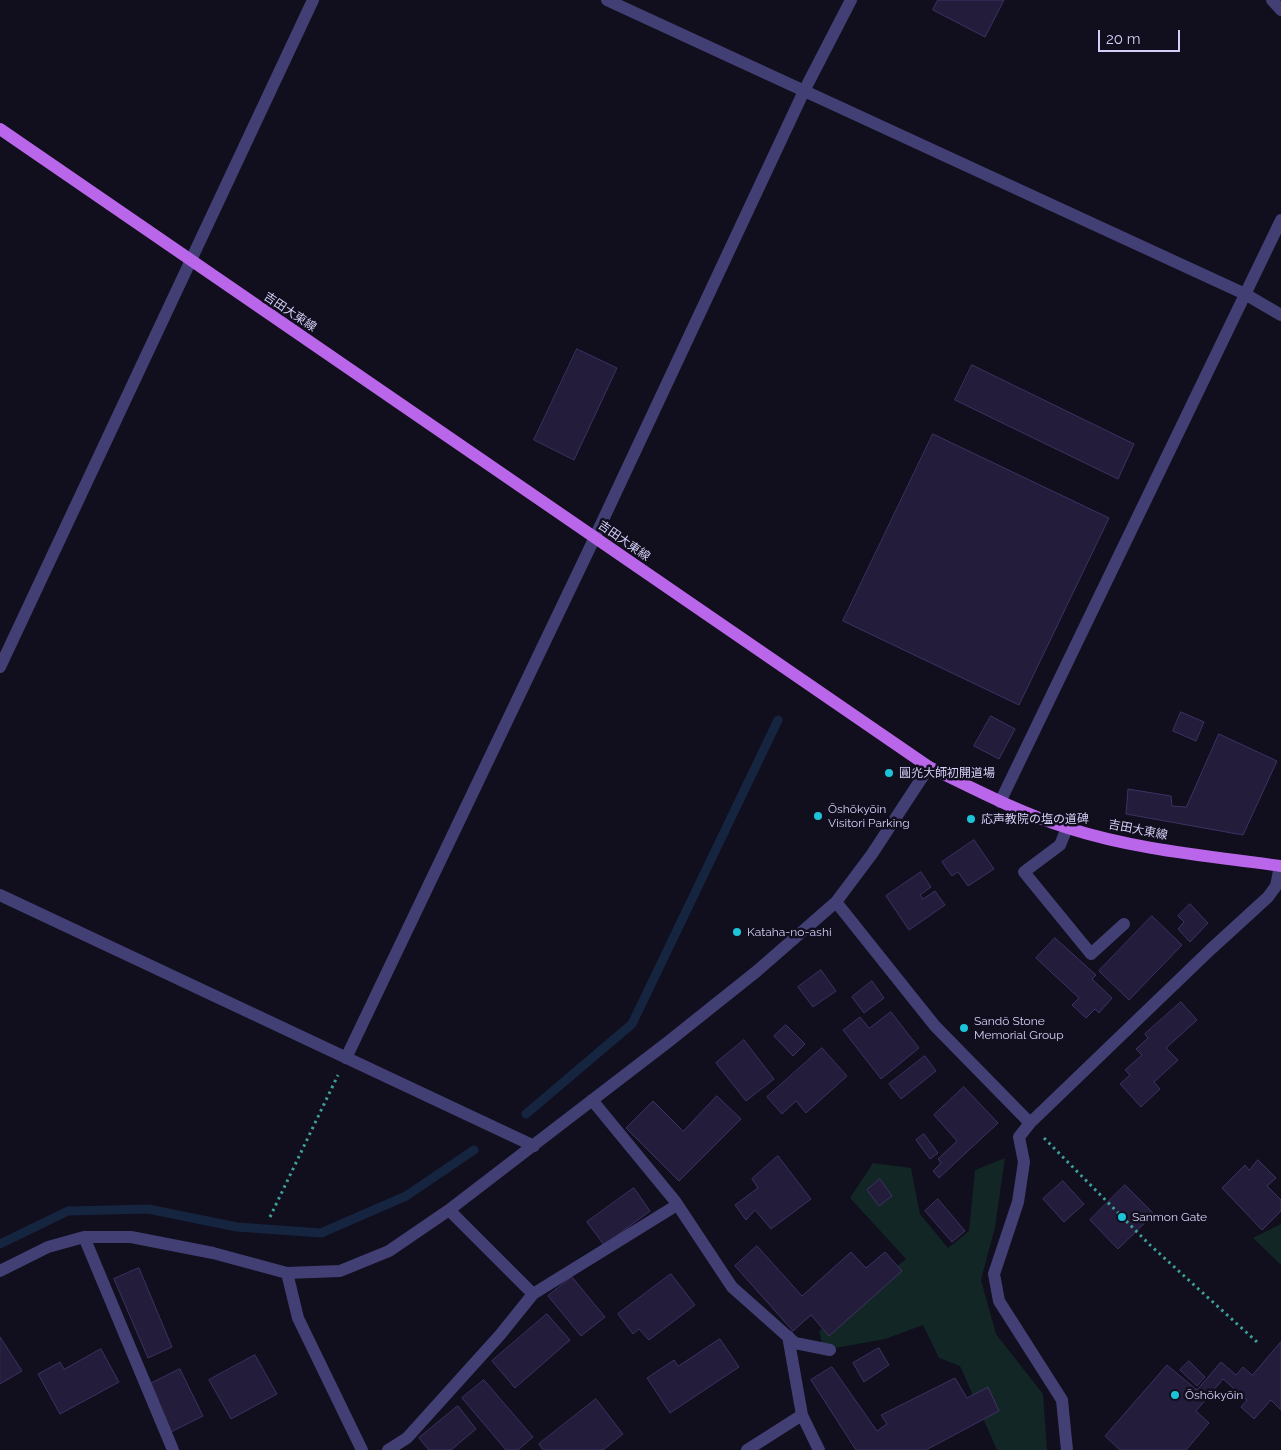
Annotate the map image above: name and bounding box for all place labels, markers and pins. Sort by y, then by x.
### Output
place label: 圓灮大師初開道場 [899,766,995,780]
marker: 圓灮大師初開道場 [883,767,895,779]
place label: Ōshōkyōin Visitori Parking [828,802,910,830]
marker: Ōshōkyōin Visitori Parking [812,810,824,822]
place label: 応声教院の塩の道碑 [981,812,1089,826]
marker: 応声教院の塩の道碑 [965,813,977,825]
place label: Kataha-no-ashi [747,925,832,939]
marker: Kataha-no-ashi [731,926,743,938]
place label: Sandō Stone Memorial Group [974,1014,1064,1042]
marker: Sandō Stone Memorial Group [958,1022,970,1034]
place label: Sanmon Gate [1132,1210,1207,1224]
marker: Sanmon Gate [1116,1211,1128,1223]
place label: Ōshōkyōin [1185,1388,1243,1402]
marker: Ōshōkyōin [1169,1389,1181,1401]

